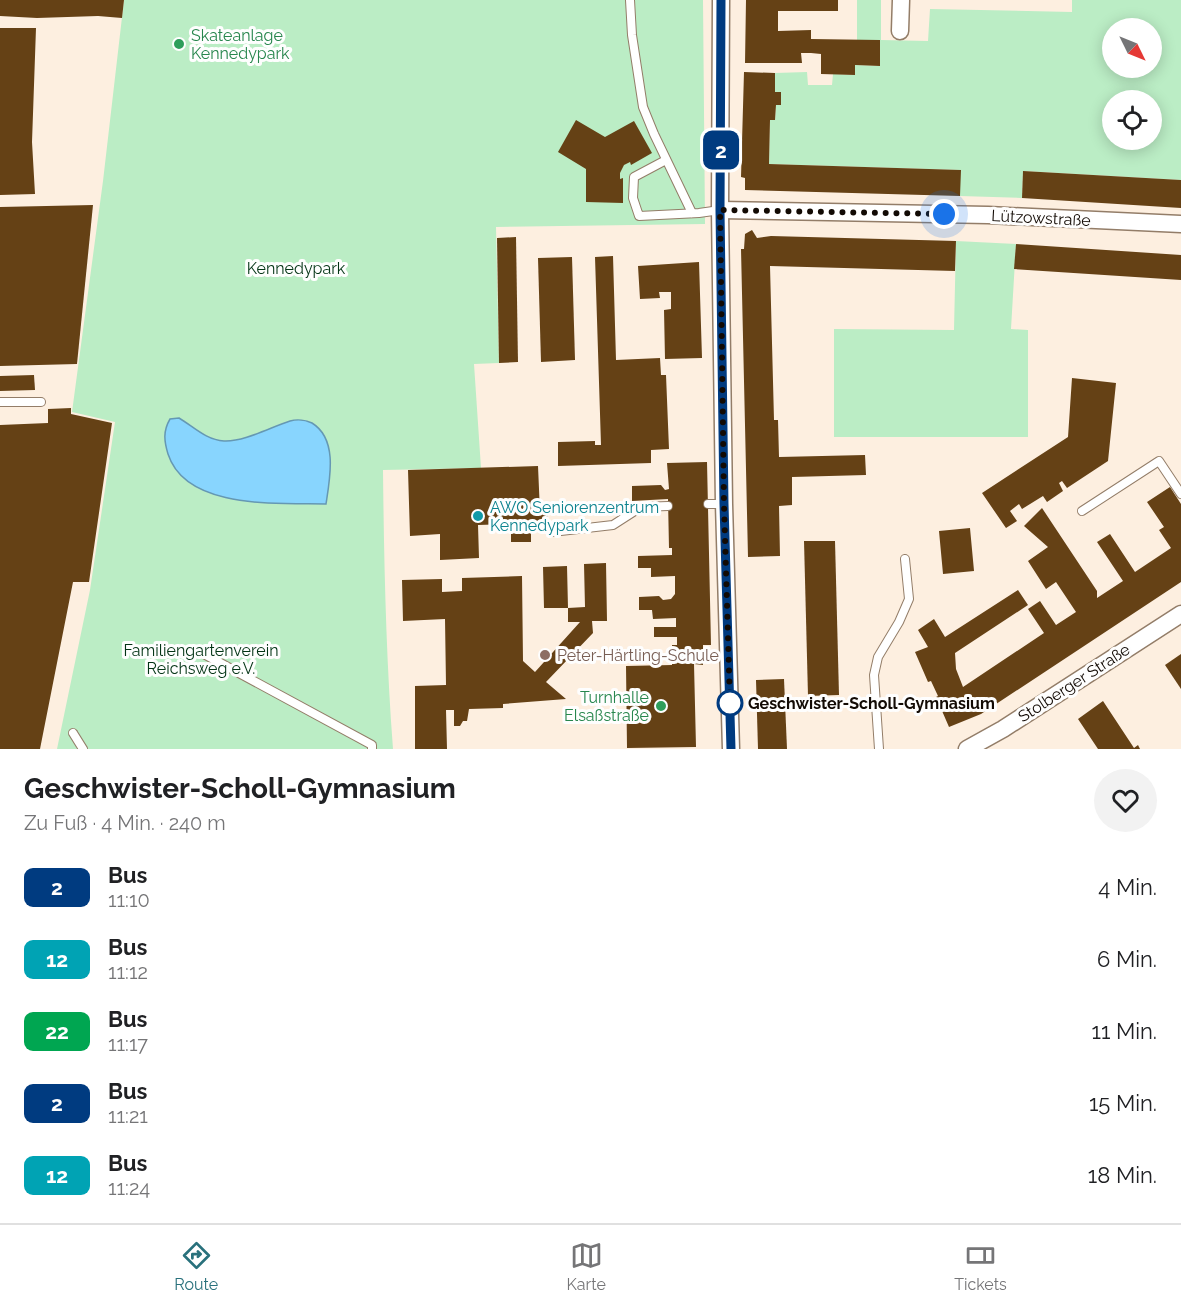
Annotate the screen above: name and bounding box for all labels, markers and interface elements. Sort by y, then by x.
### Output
north arrow [1102,18,1162,78]
map controls [1102,18,1162,150]
place label: Skateanlage Kennedypark [191,26,290,63]
marker: Skateanlage Kennedypark [172,37,186,51]
button: locate [1102,90,1162,150]
line badge: 2 [702,130,740,170]
text: 2 [715,138,727,163]
your location [929,199,959,229]
street label: Lützowstraße [991,206,1091,230]
park label: Kennedypark [247,259,346,278]
place label: AWO Seniorenzentrum Kennedypark [490,498,659,535]
marker: AWO Seniorenzentrum Kennedypark [471,509,485,523]
street label: Stolberger Straße [1015,640,1133,726]
park label: Familiengartenverein Reichsweg e.V. [123,641,279,678]
place label: Peter-Härtling-Schule [557,646,719,665]
marker: Peter-Härtling-Schule [538,648,552,662]
place label: Turnhalle Elsaßstraße [564,688,649,725]
marker: Geschwister-Scholl-Gymnasium [717,690,743,716]
place label: Geschwister-Scholl-Gymnasium [748,694,995,713]
marker: Turnhalle Elsaßstraße [654,699,668,713]
button: heart [1094,769,1157,832]
text: Geschwister-Scholl-Gymnasium [24,772,456,805]
text: Zu Fuß · 4 Min. · 240 m [24,811,226,835]
text: Bus [108,862,147,888]
text: 4 Min. [1098,874,1157,900]
text: 2 [51,875,63,900]
text: 11:10 [108,888,150,912]
text: Bus [108,934,147,960]
text: 6 Min. [1097,946,1157,972]
text: 12 [46,947,68,972]
text: 11:12 [108,960,148,984]
text: Bus [108,1006,147,1032]
text: 11 Min. [1091,1018,1157,1044]
text: 22 [45,1019,69,1044]
text: 11:17 [108,1032,148,1056]
text: Bus [108,1078,147,1104]
text: 15 Min. [1089,1090,1157,1116]
text: 2 [51,1091,63,1116]
text: 11:21 [108,1104,148,1128]
text: Bus [108,1150,147,1176]
text: 18 Min. [1088,1162,1157,1188]
text: 12 [46,1163,68,1188]
text: 11:24 [108,1176,150,1200]
tab: Route [174,1239,218,1294]
tab: Karte [567,1239,606,1294]
tab: Tickets [954,1239,1007,1294]

